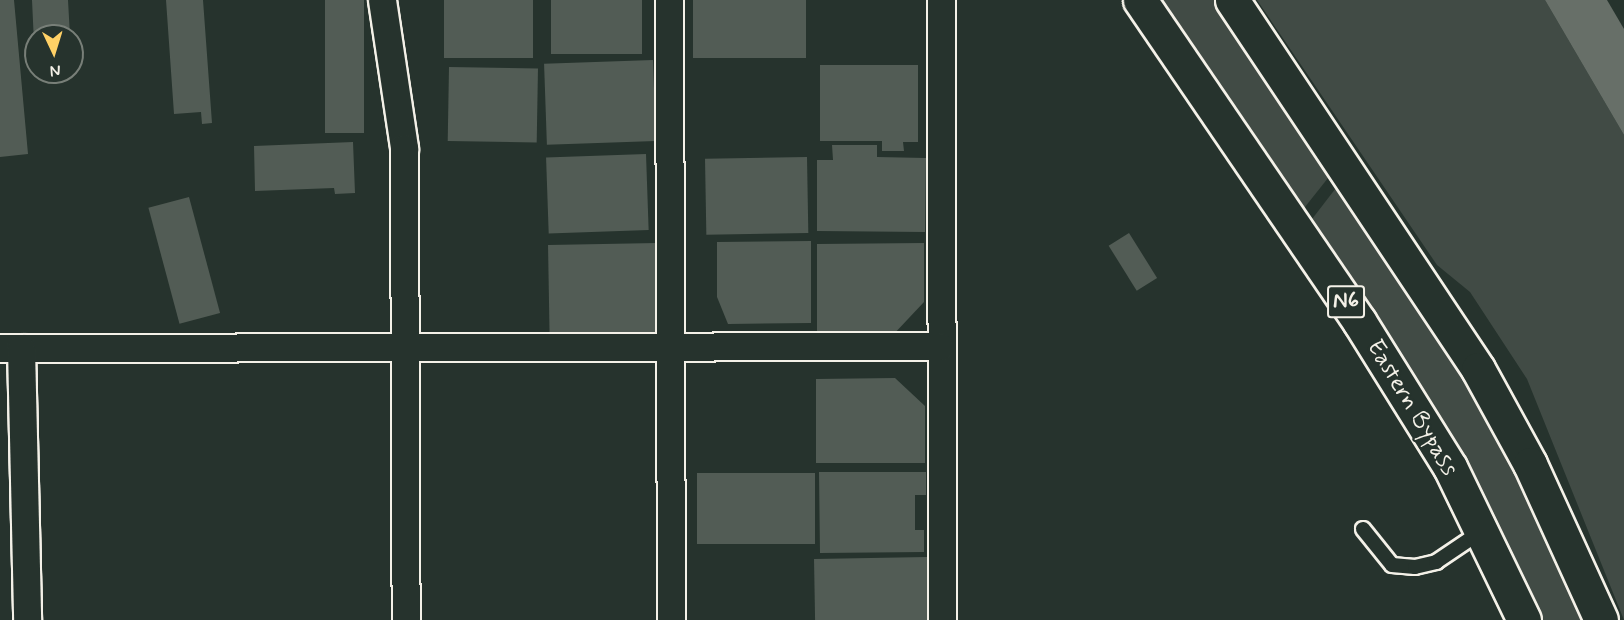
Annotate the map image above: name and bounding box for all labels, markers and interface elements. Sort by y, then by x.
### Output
north arrow [24,24,84,84]
text: N [49,60,61,81]
road number: N6 [1326,283,1366,321]
street label: Eastern Bypass [1360,334,1464,482]

